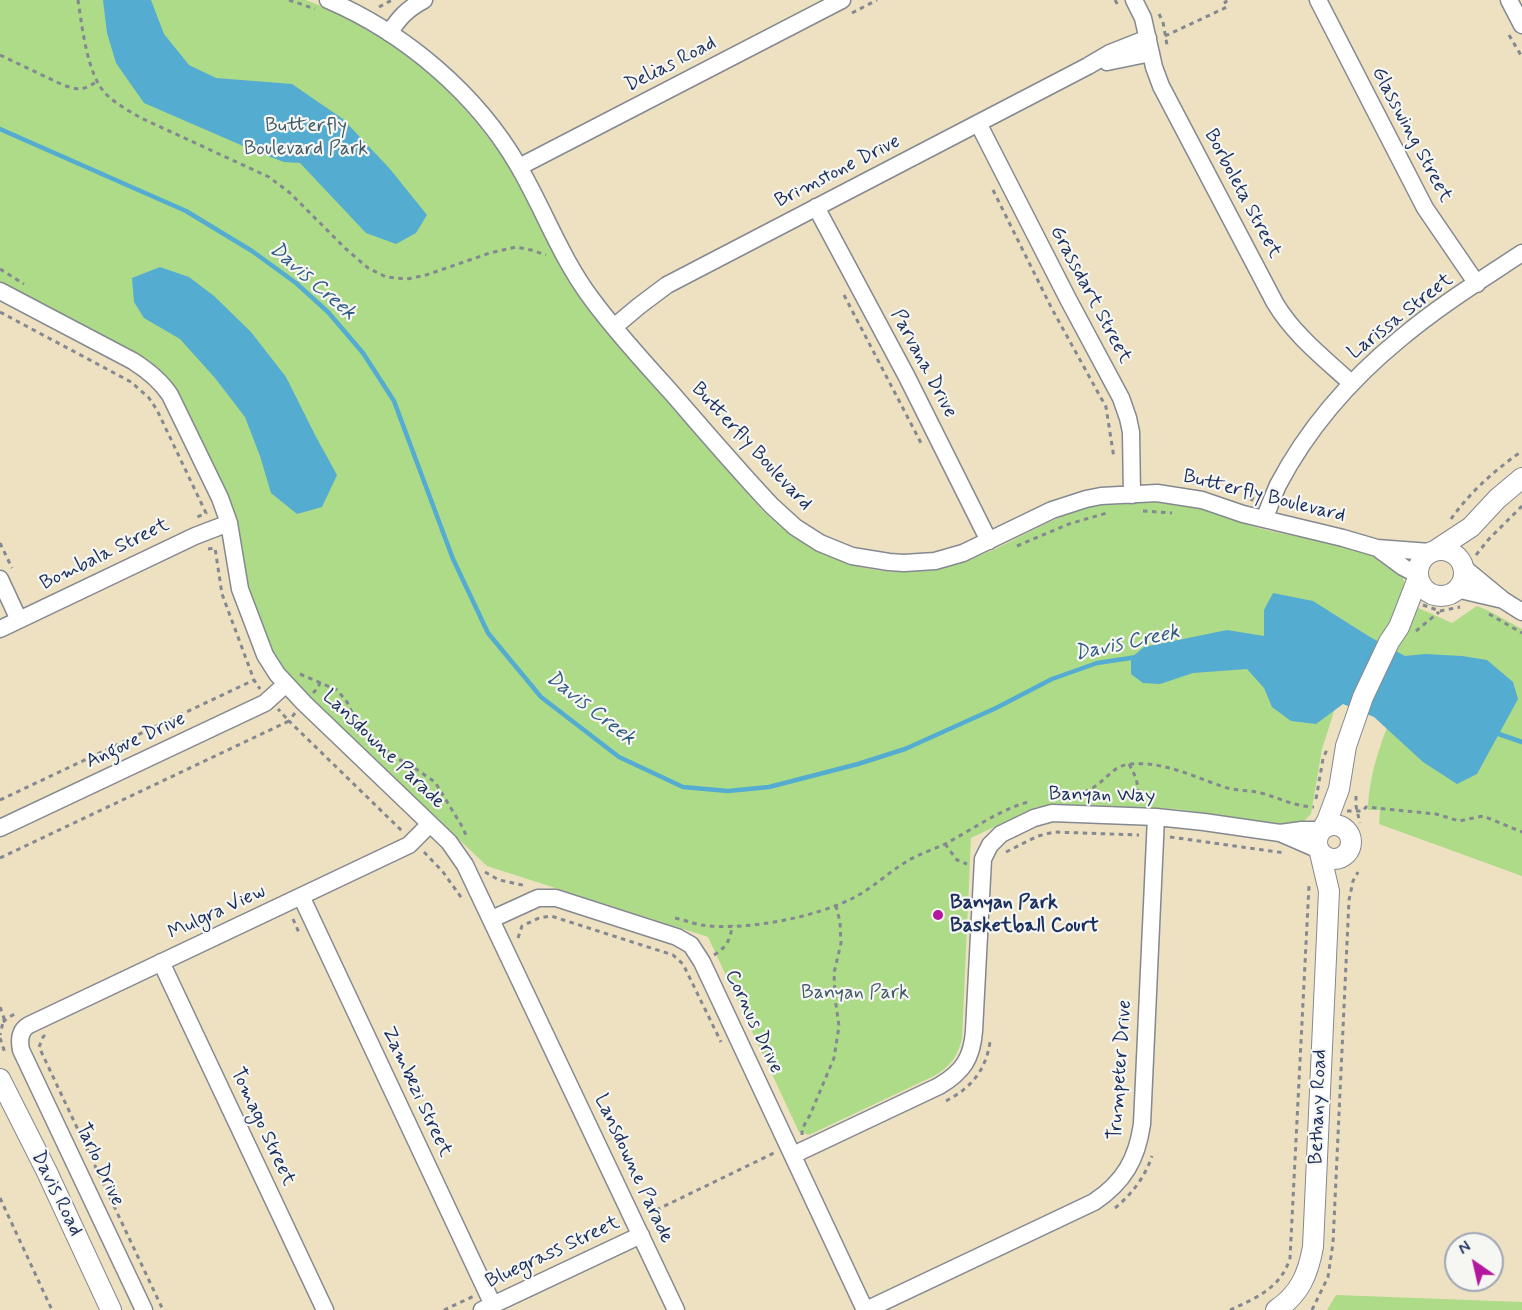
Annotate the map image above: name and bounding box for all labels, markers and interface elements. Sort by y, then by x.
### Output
street label: Delias Road [621,32,721,98]
street label: Glasswing Street [1365,63,1457,207]
park label: Butterfly Boulevard Park [244,115,368,162]
street label: Borboleta Street [1198,126,1286,262]
street label: Brimstone Drive [771,130,905,214]
street label: Grassdart Street [1044,222,1136,368]
water label: Davis Creek [263,237,361,327]
street label: Larissa Street [1344,268,1458,366]
street label: Parvana Drive [884,306,962,422]
street label: Butterfly Boulevard [685,378,817,516]
street label: Butterfly Boulevard [1180,465,1348,529]
street label: Bombala Street [37,513,173,597]
water label: Davis Creek [1072,621,1182,667]
water label: Davis Creek [540,666,640,752]
street label: Lansdowne Parade [317,685,449,815]
street label: Angove Drive [82,707,190,775]
street label: Banyan Way [1048,783,1156,809]
street label: Mulgra View [165,880,269,946]
place label: Banyan Park Basketball Court [950,892,1099,939]
marker: Banyan Park Basketball Court [931,908,945,922]
street label: Cornus Drive [719,966,787,1078]
park label: Banyan Park [801,982,909,1006]
street label: Trumpeter Drive [1104,999,1138,1141]
street label: Zambezi Street [375,1023,457,1161]
street label: Bethany Road [1305,1049,1333,1165]
street label: Tomago Street [224,1064,300,1190]
street label: Lansdowne Parade [588,1091,678,1247]
street label: Tarlo Drive [69,1120,129,1210]
street label: Davis Road [25,1147,87,1241]
street label: Bluegrass Street [482,1211,624,1295]
north arrow [1444,1232,1504,1292]
text: N [1454,1237,1475,1260]

